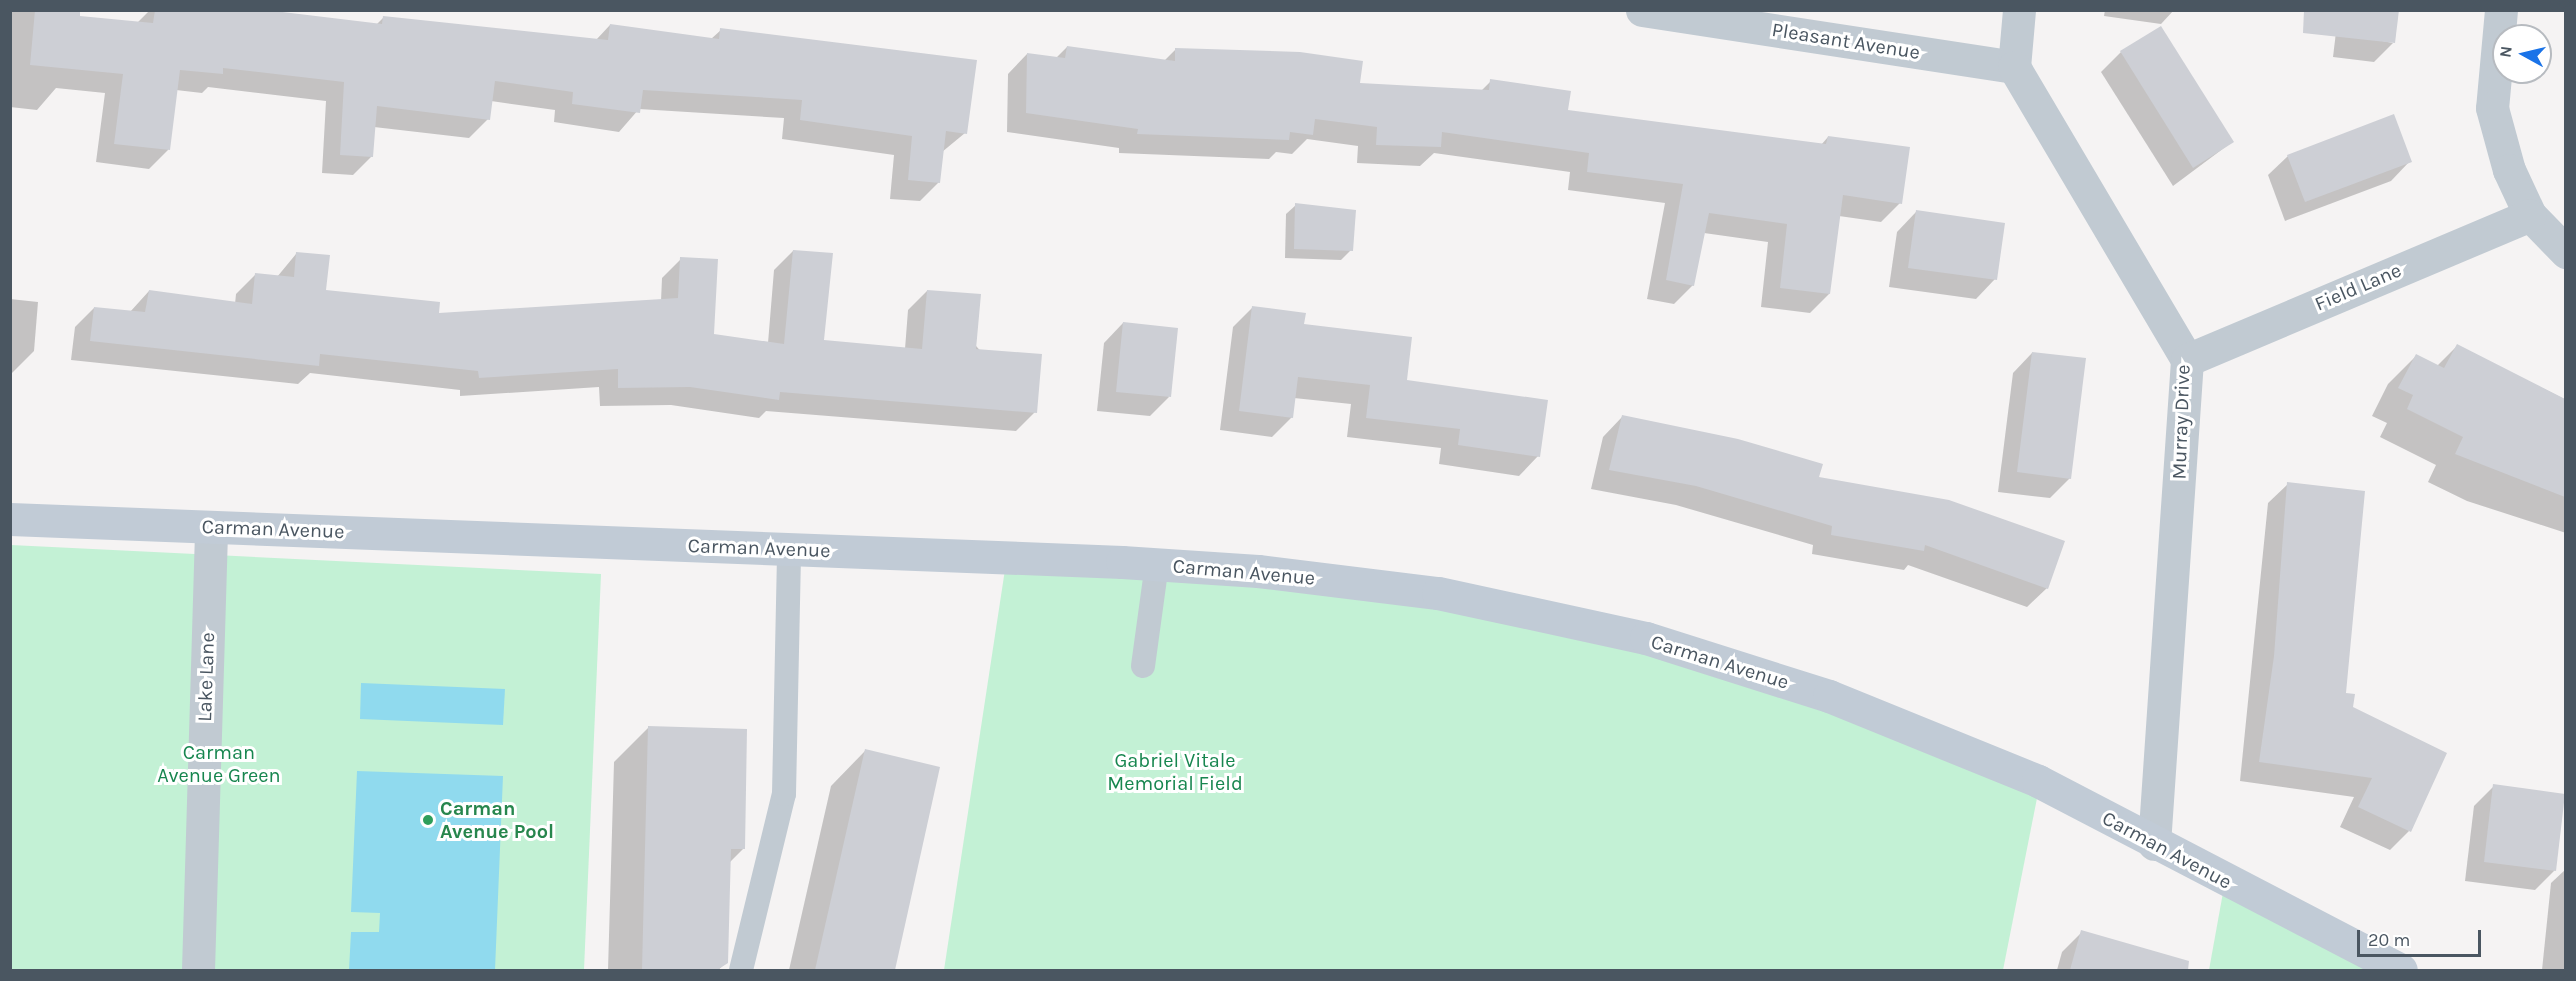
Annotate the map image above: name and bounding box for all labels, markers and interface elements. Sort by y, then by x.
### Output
street label: Pleasant Avenue [1770,17,1922,65]
north arrow [2492,24,2552,84]
text: N [2495,45,2516,59]
street label: Field Lane [2311,258,2405,316]
street label: Murray Drive [2167,364,2195,480]
street label: Carman Avenue [201,515,345,543]
street label: Carman Avenue [687,534,831,562]
street label: Carman Avenue [1172,554,1316,590]
street label: Carman Avenue [1648,630,1792,694]
street label: Lake Lane [192,632,220,722]
park label: Carman Avenue Green [157,740,281,787]
park label: Gabriel Vitale Memorial Field [1107,749,1243,796]
place label: Carman Avenue Pool [440,796,554,843]
street label: Carman Avenue [2098,806,2236,894]
marker: Carman Avenue Pool [421,813,435,827]
scale bar [2360,918,2484,956]
text: 20 m [2368,929,2410,951]

